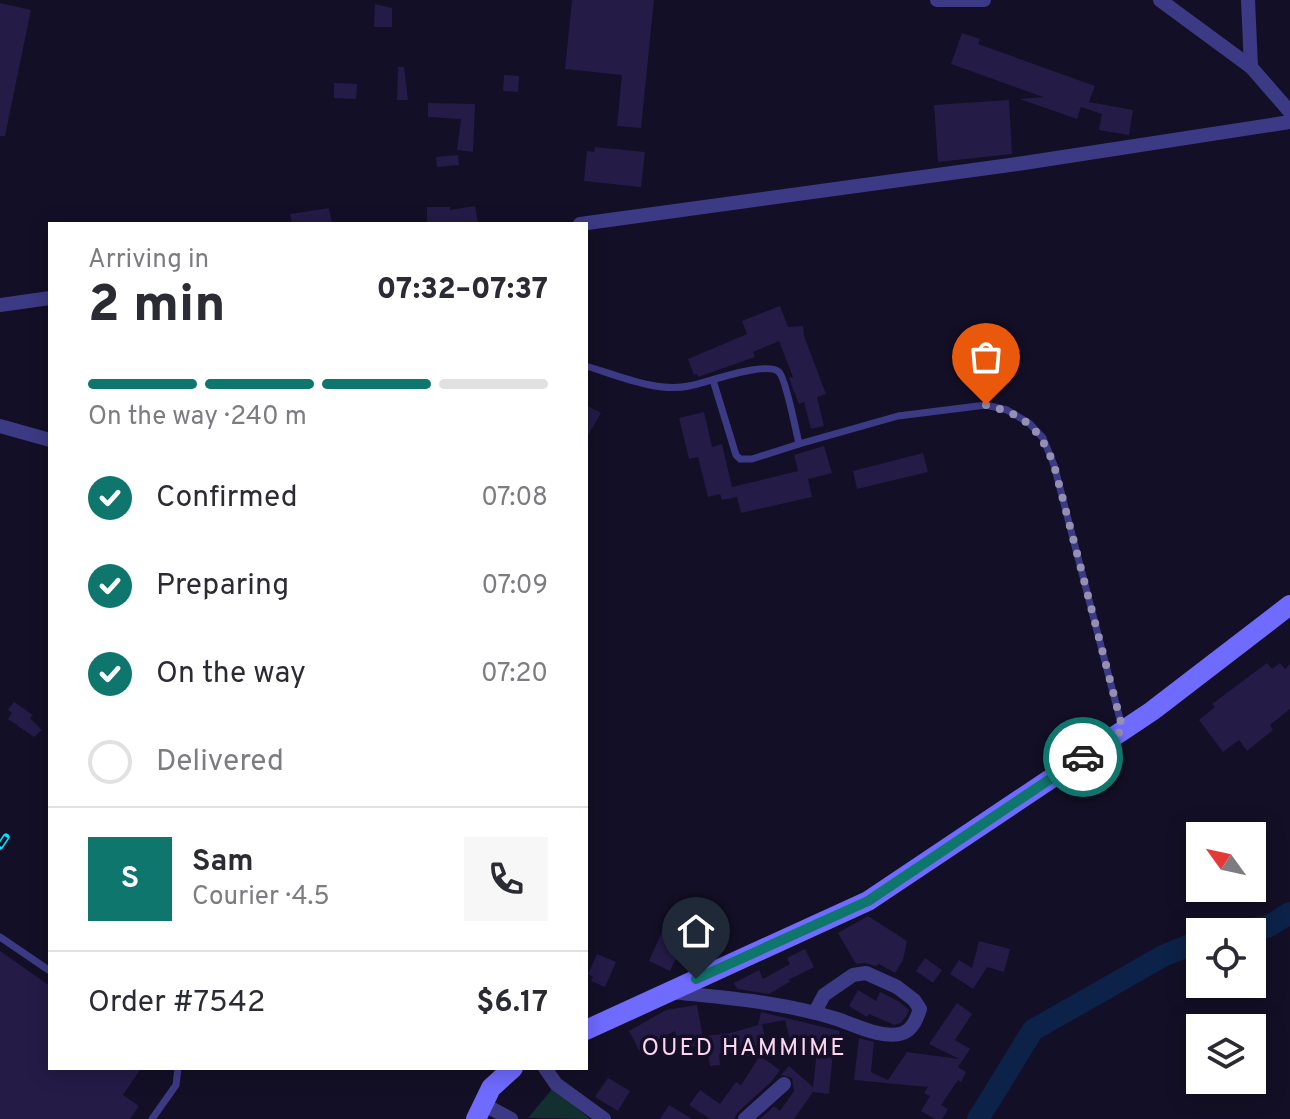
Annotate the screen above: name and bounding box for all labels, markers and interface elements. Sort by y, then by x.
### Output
text: Arriving in [88,244,209,277]
text: 07:32–07:37 [377,272,548,309]
text: 2 min [88,274,226,340]
pin [952,323,1020,405]
icon: bag [964,335,1008,379]
text: On the way · 240 m [88,401,307,434]
icon: check [88,476,132,520]
text: Confirmed [156,480,298,517]
text: 07:08 [481,482,548,515]
icon: check [88,564,132,608]
text: Preparing [156,568,289,605]
text: 07:09 [481,570,548,603]
icon: check [88,652,132,696]
text: On the way [156,656,306,693]
text: 07:20 [481,658,548,691]
courier [1043,717,1123,797]
icon: car [1061,735,1105,779]
text: Delivered [156,744,284,781]
north arrow [1186,822,1266,902]
map controls [1186,822,1266,1094]
button: phone [464,837,548,921]
text: Sam [192,844,254,881]
text: S [121,861,139,898]
text: Courier · 4.5 [192,881,330,914]
pin [662,897,730,979]
icon: home [674,909,718,953]
button: locate [1186,918,1266,998]
text: Order #7542 [88,985,265,1022]
text: $6.17 [476,985,548,1022]
button: layers [1186,1014,1266,1094]
district label: OUED HAMMIME [641,1034,847,1064]

